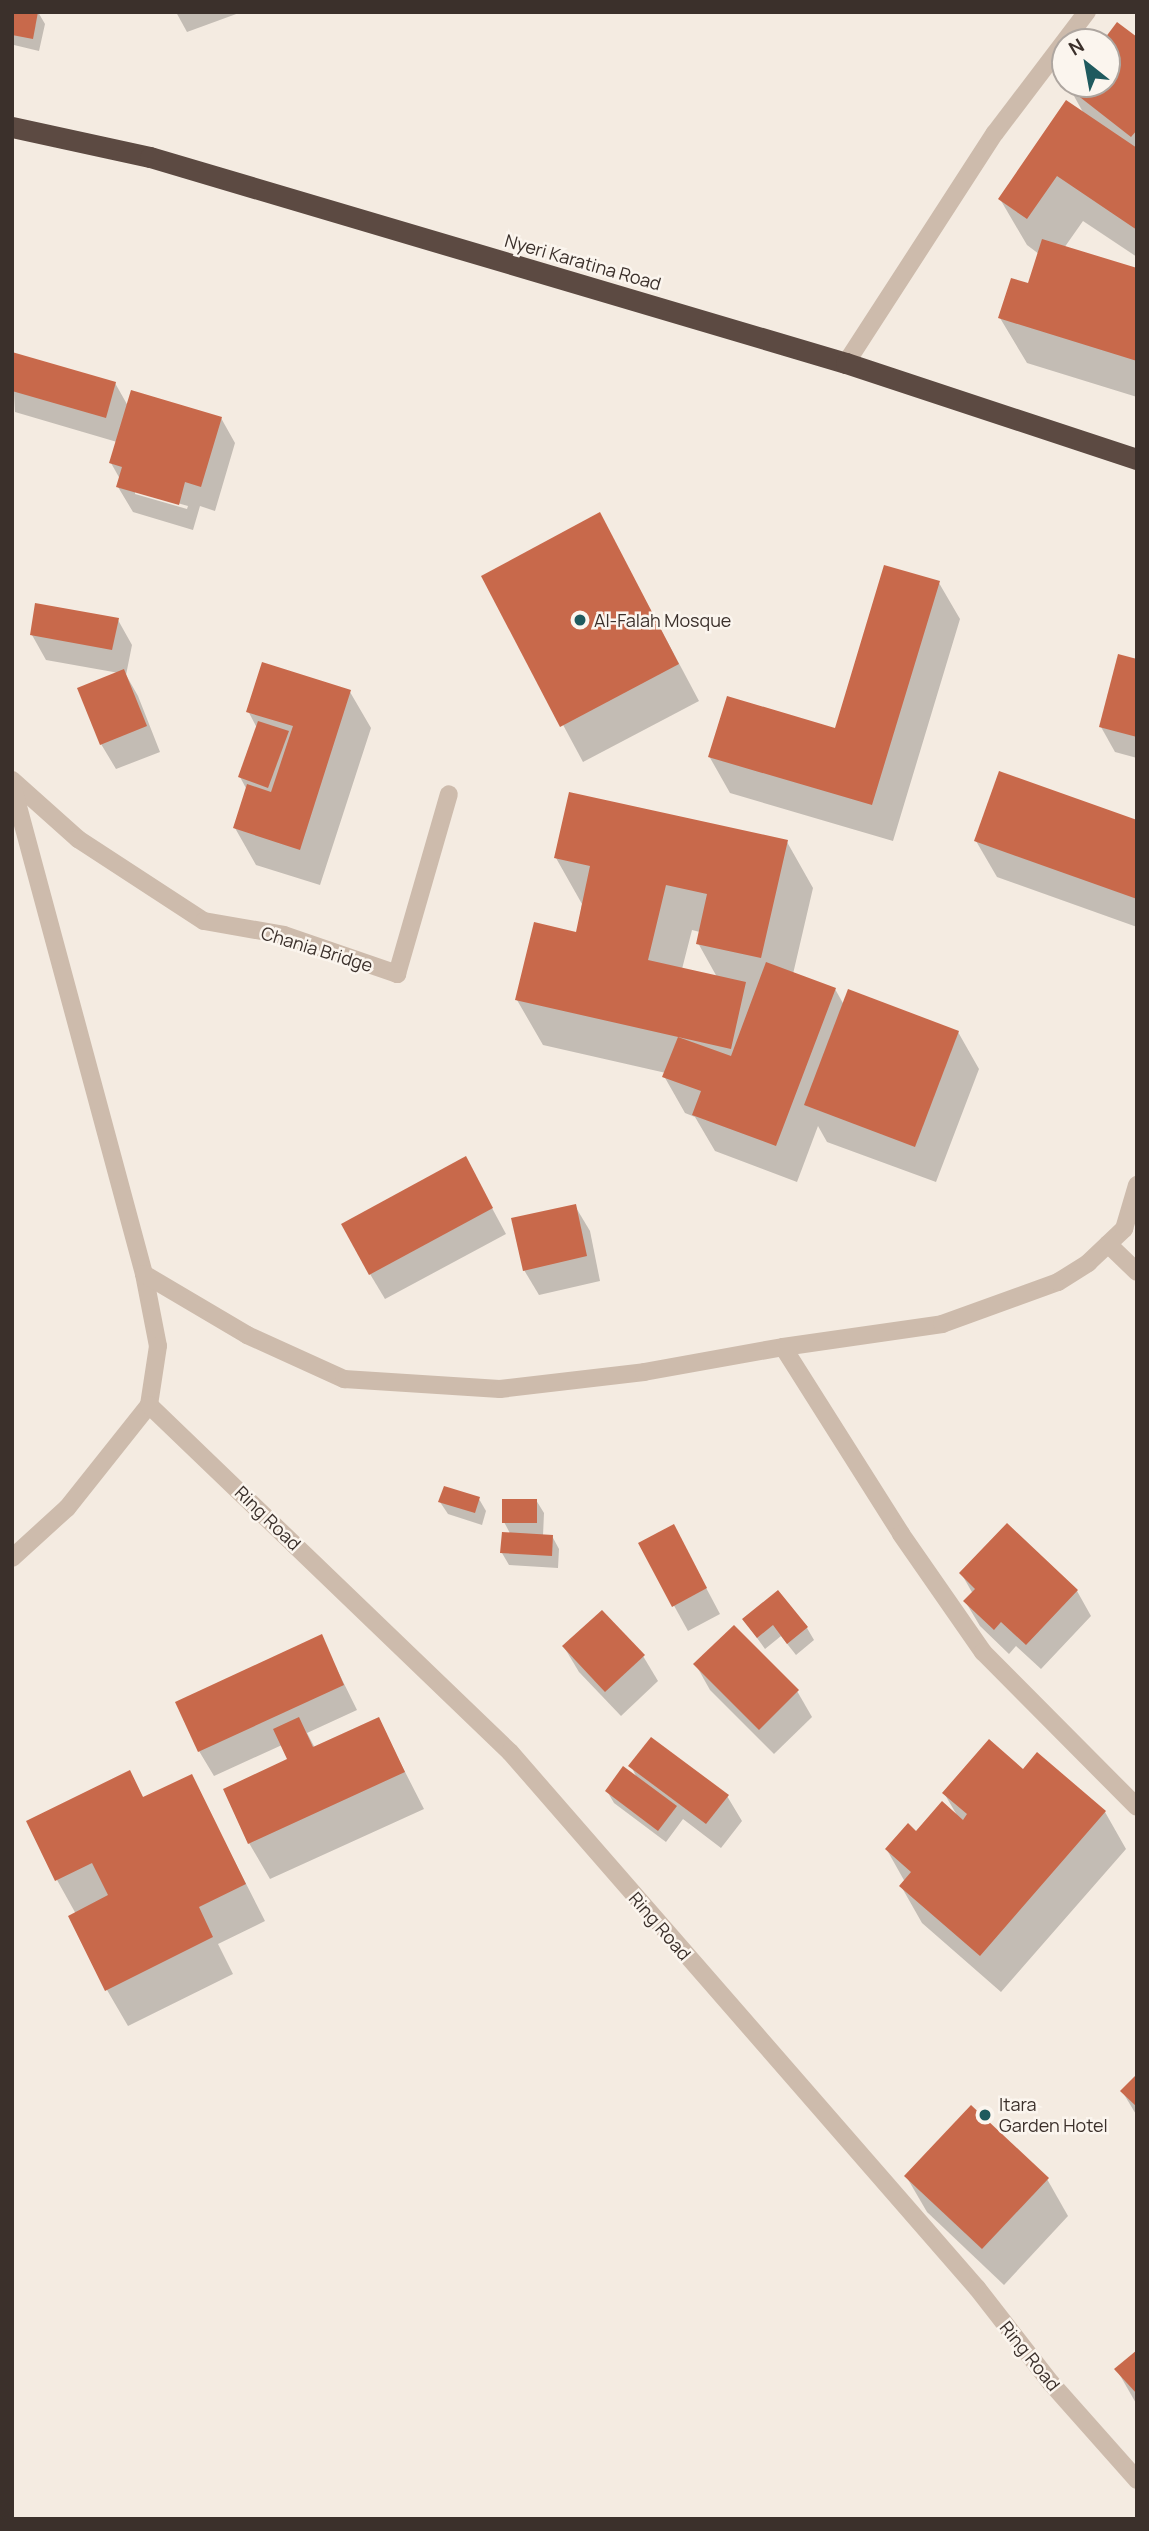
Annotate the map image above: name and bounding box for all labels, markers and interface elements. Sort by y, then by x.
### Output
north arrow [1051,28,1121,98]
text: N [1064,32,1089,61]
street label: Nyeri Karatina Road [502,229,664,295]
place label: Al-Falah Mosque [594,609,731,631]
marker: Al-Falah Mosque [572,612,588,628]
street label: Chania Bridge [259,922,375,976]
street label: Ring Road [231,1481,305,1555]
street label: Ring Road [625,1888,695,1964]
place label: Itara Garden Hotel [999,2094,1108,2136]
marker: Itara Garden Hotel [977,2107,993,2123]
street label: Ring Road [995,2317,1065,2395]

